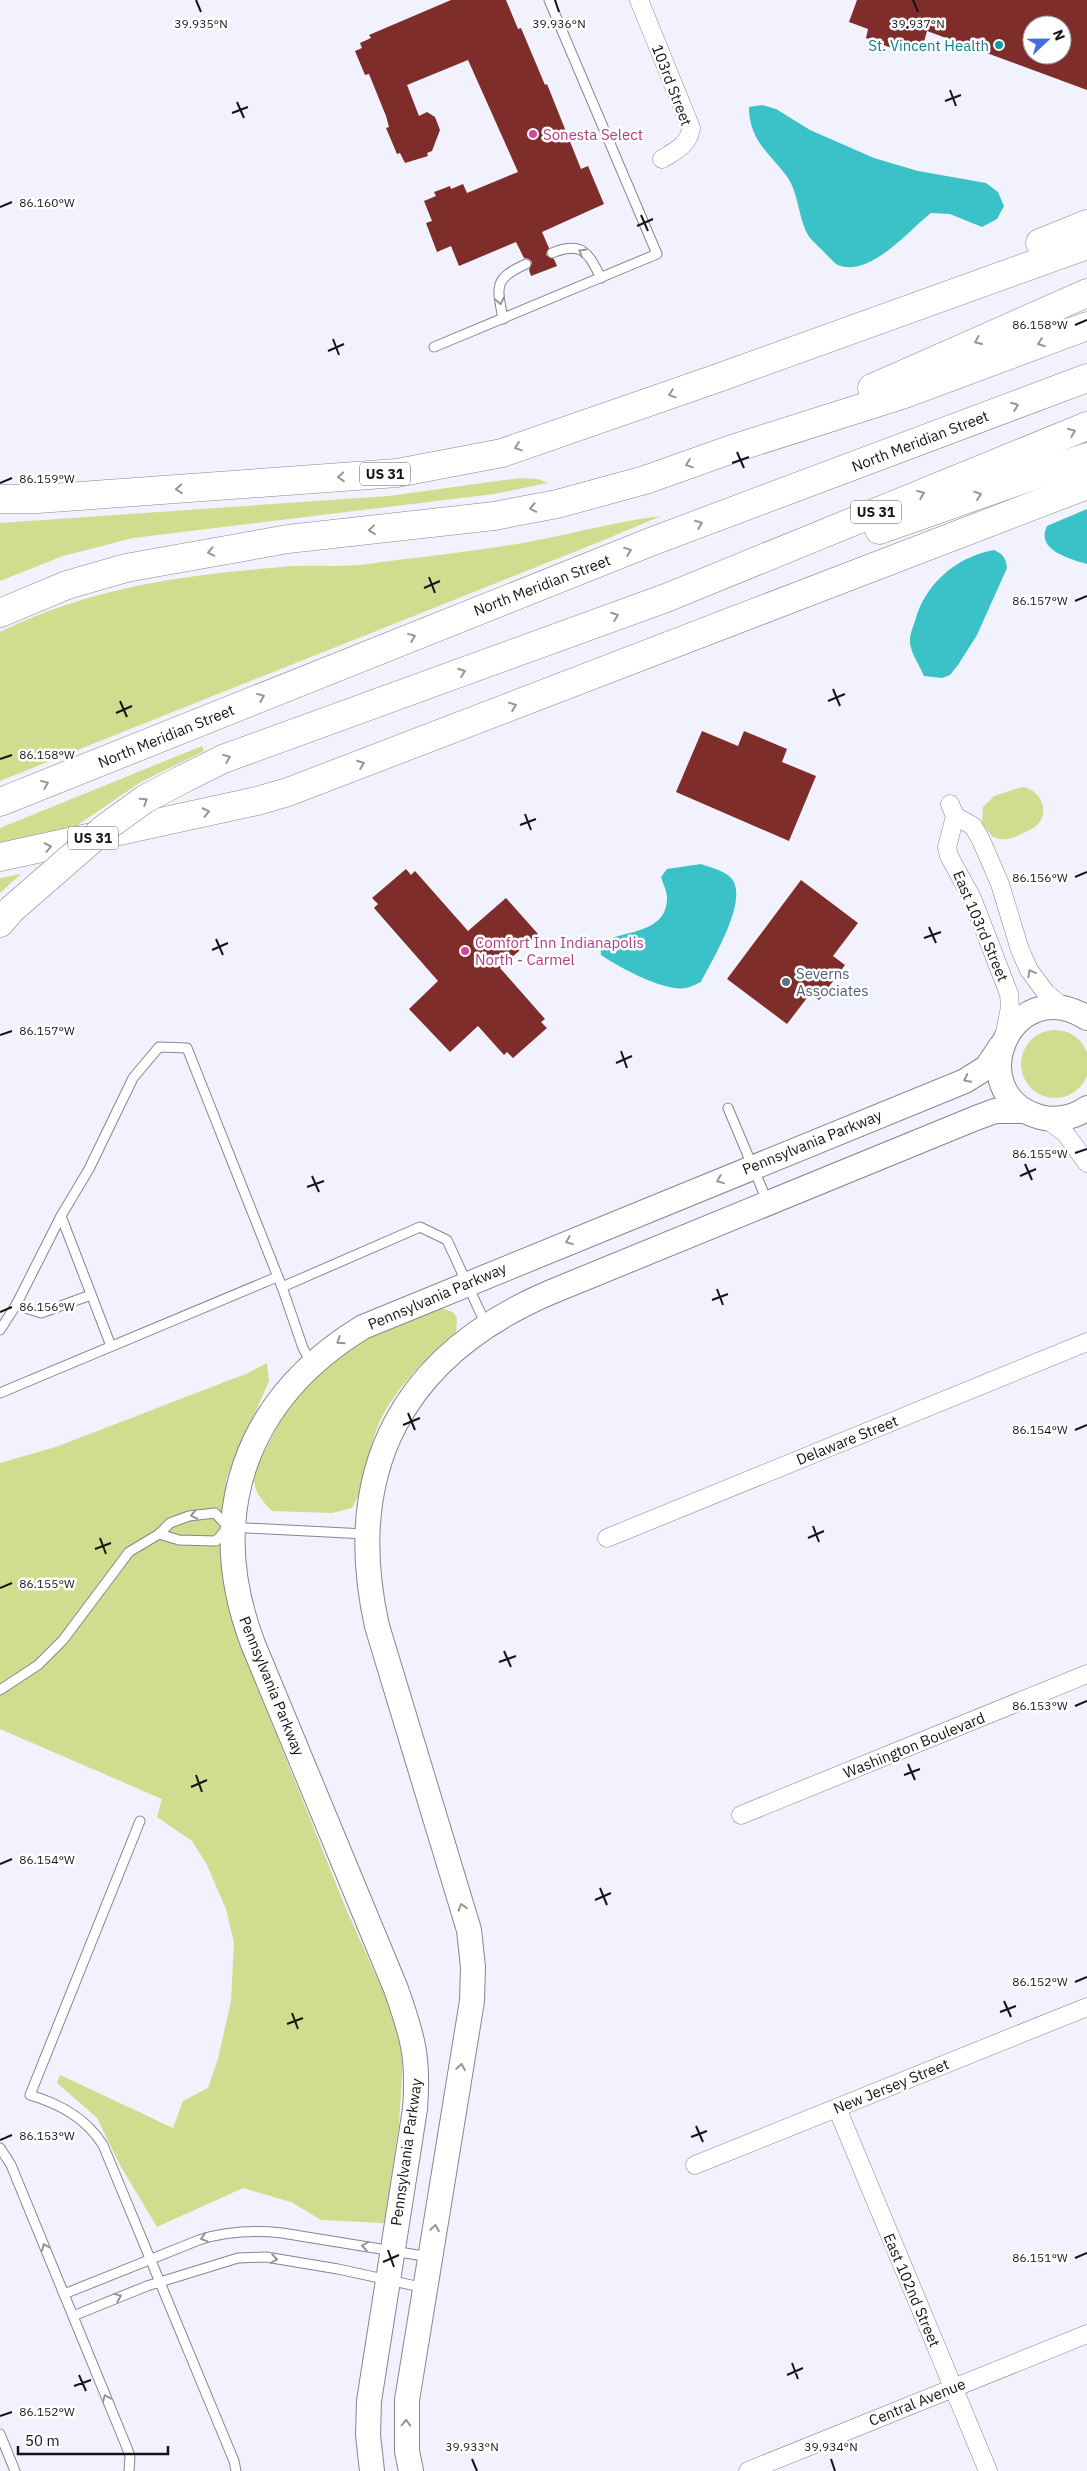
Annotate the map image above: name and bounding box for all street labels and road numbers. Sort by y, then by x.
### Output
street label: 103rd Street [648,42,696,128]
street label: North Meridian Street [849,406,991,476]
road number: US 31 [360,462,410,486]
road number: US 31 [851,501,901,524]
street label: North Meridian Street [471,550,613,620]
street label: North Meridian Street [95,700,237,772]
road number: US 31 [68,826,118,850]
street label: East 103rd Street [949,868,1013,984]
street label: Pennsylvania Parkway [739,1105,885,1179]
street label: Pennsylvania Parkway [365,1258,510,1334]
street label: Delaware Street [793,1411,901,1469]
street label: Pennsylvania Parkway [235,1613,309,1759]
street label: Washington Boulevard [840,1708,988,1782]
street label: New Jersey Street [830,2054,952,2118]
street label: Pennsylvania Parkway [386,2077,426,2227]
street label: East 102nd Street [879,2230,945,2350]
street label: Central Avenue [866,2374,968,2430]

